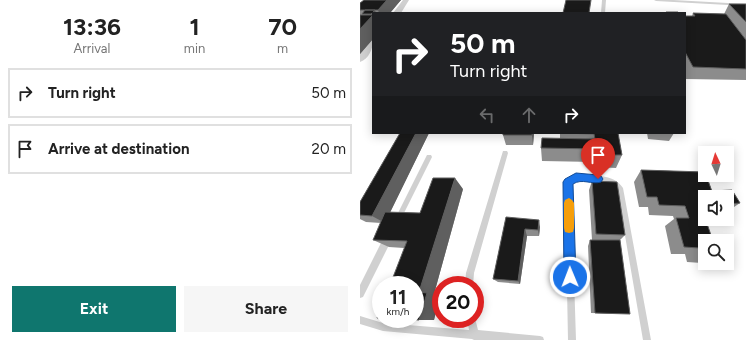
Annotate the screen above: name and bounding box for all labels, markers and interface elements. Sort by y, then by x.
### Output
text: 13:36 [63,12,121,41]
text: 1 [189,12,200,41]
text: 70 [268,12,297,41]
text: 50 m [450,26,516,60]
icon: right [384,28,436,80]
text: Arrival [74,41,110,56]
text: min [184,41,205,56]
text: m [277,41,288,56]
text: Turn right [450,60,527,82]
icon: right [14,82,36,104]
text: Turn right [48,84,116,102]
text: 50 m [311,84,346,102]
icon: left [476,104,498,126]
icon: ahead [518,104,540,126]
icon: right [560,104,582,126]
icon: arrive [14,138,36,160]
pin [581,138,615,179]
text: Arrive at destination [48,140,189,158]
text: 20 m [312,140,346,158]
icon: arrive [587,144,609,166]
north arrow [698,146,734,182]
map controls [698,146,734,270]
button: sound [698,190,734,226]
button: search [698,234,734,270]
position arrow [549,256,591,298]
speed limit sign: 20 [432,276,484,328]
text: 11 [390,285,406,309]
button: Exit [12,286,176,332]
button: Share [184,286,348,332]
text: km/h [387,305,409,318]

